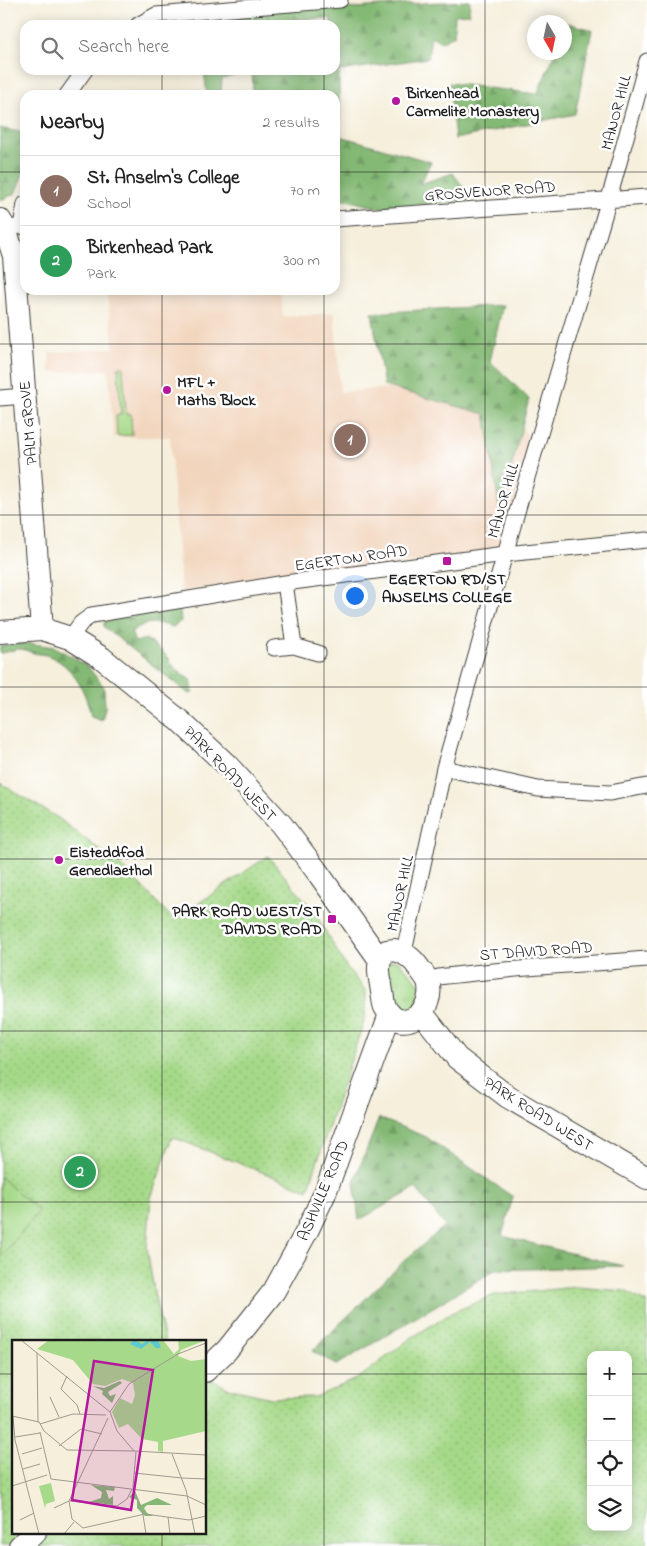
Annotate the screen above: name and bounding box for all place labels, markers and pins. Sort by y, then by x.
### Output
place label: Birkenhead Carmelite Monastery [405,82,539,125]
marker: Birkenhead Carmelite Monastery [390,95,402,107]
place label: MFL + Maths Block [177,371,256,413]
marker: MFL + Maths Block [161,384,173,396]
pin: 1 [334,421,366,459]
marker: EGERTON RD/ST ANSELMS COLLEGE [441,555,453,567]
place label: EGERTON RD/ST ANSELMS COLLEGE [382,568,513,610]
place label: Eisteddfod Genedlaethol [69,841,153,883]
marker: Eisteddfod Genedlaethol [53,854,65,866]
place label: PARK ROAD WEST/ST DAVIDS ROAD [172,900,323,942]
marker: PARK ROAD WEST/ST DAVIDS ROAD [326,913,338,925]
pin: 2 [64,1153,96,1191]

